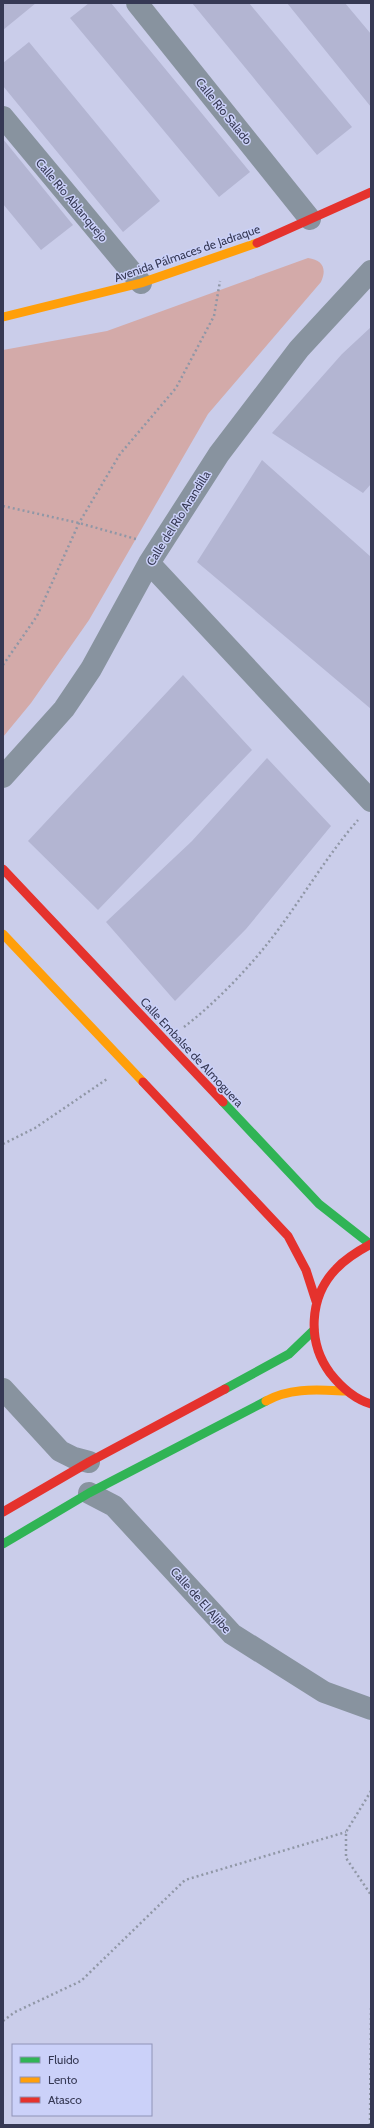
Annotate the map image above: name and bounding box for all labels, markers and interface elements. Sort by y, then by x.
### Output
street label: Calle Río Salado [193,75,256,148]
street label: Calle Río Ablanquejo [33,155,111,245]
street label: Avenida Pálmaces de Jadraque [112,221,262,285]
street label: Calle del Río Arandilla [143,468,213,568]
street label: Calle Embalse de Almoguera [137,994,247,1110]
street label: Calle de El Aljibe [168,1564,234,1636]
legend [12,2044,152,2116]
text: Fluido [48,2052,80,2067]
text: Lento [48,2072,78,2087]
text: Atasco [48,2092,82,2107]

